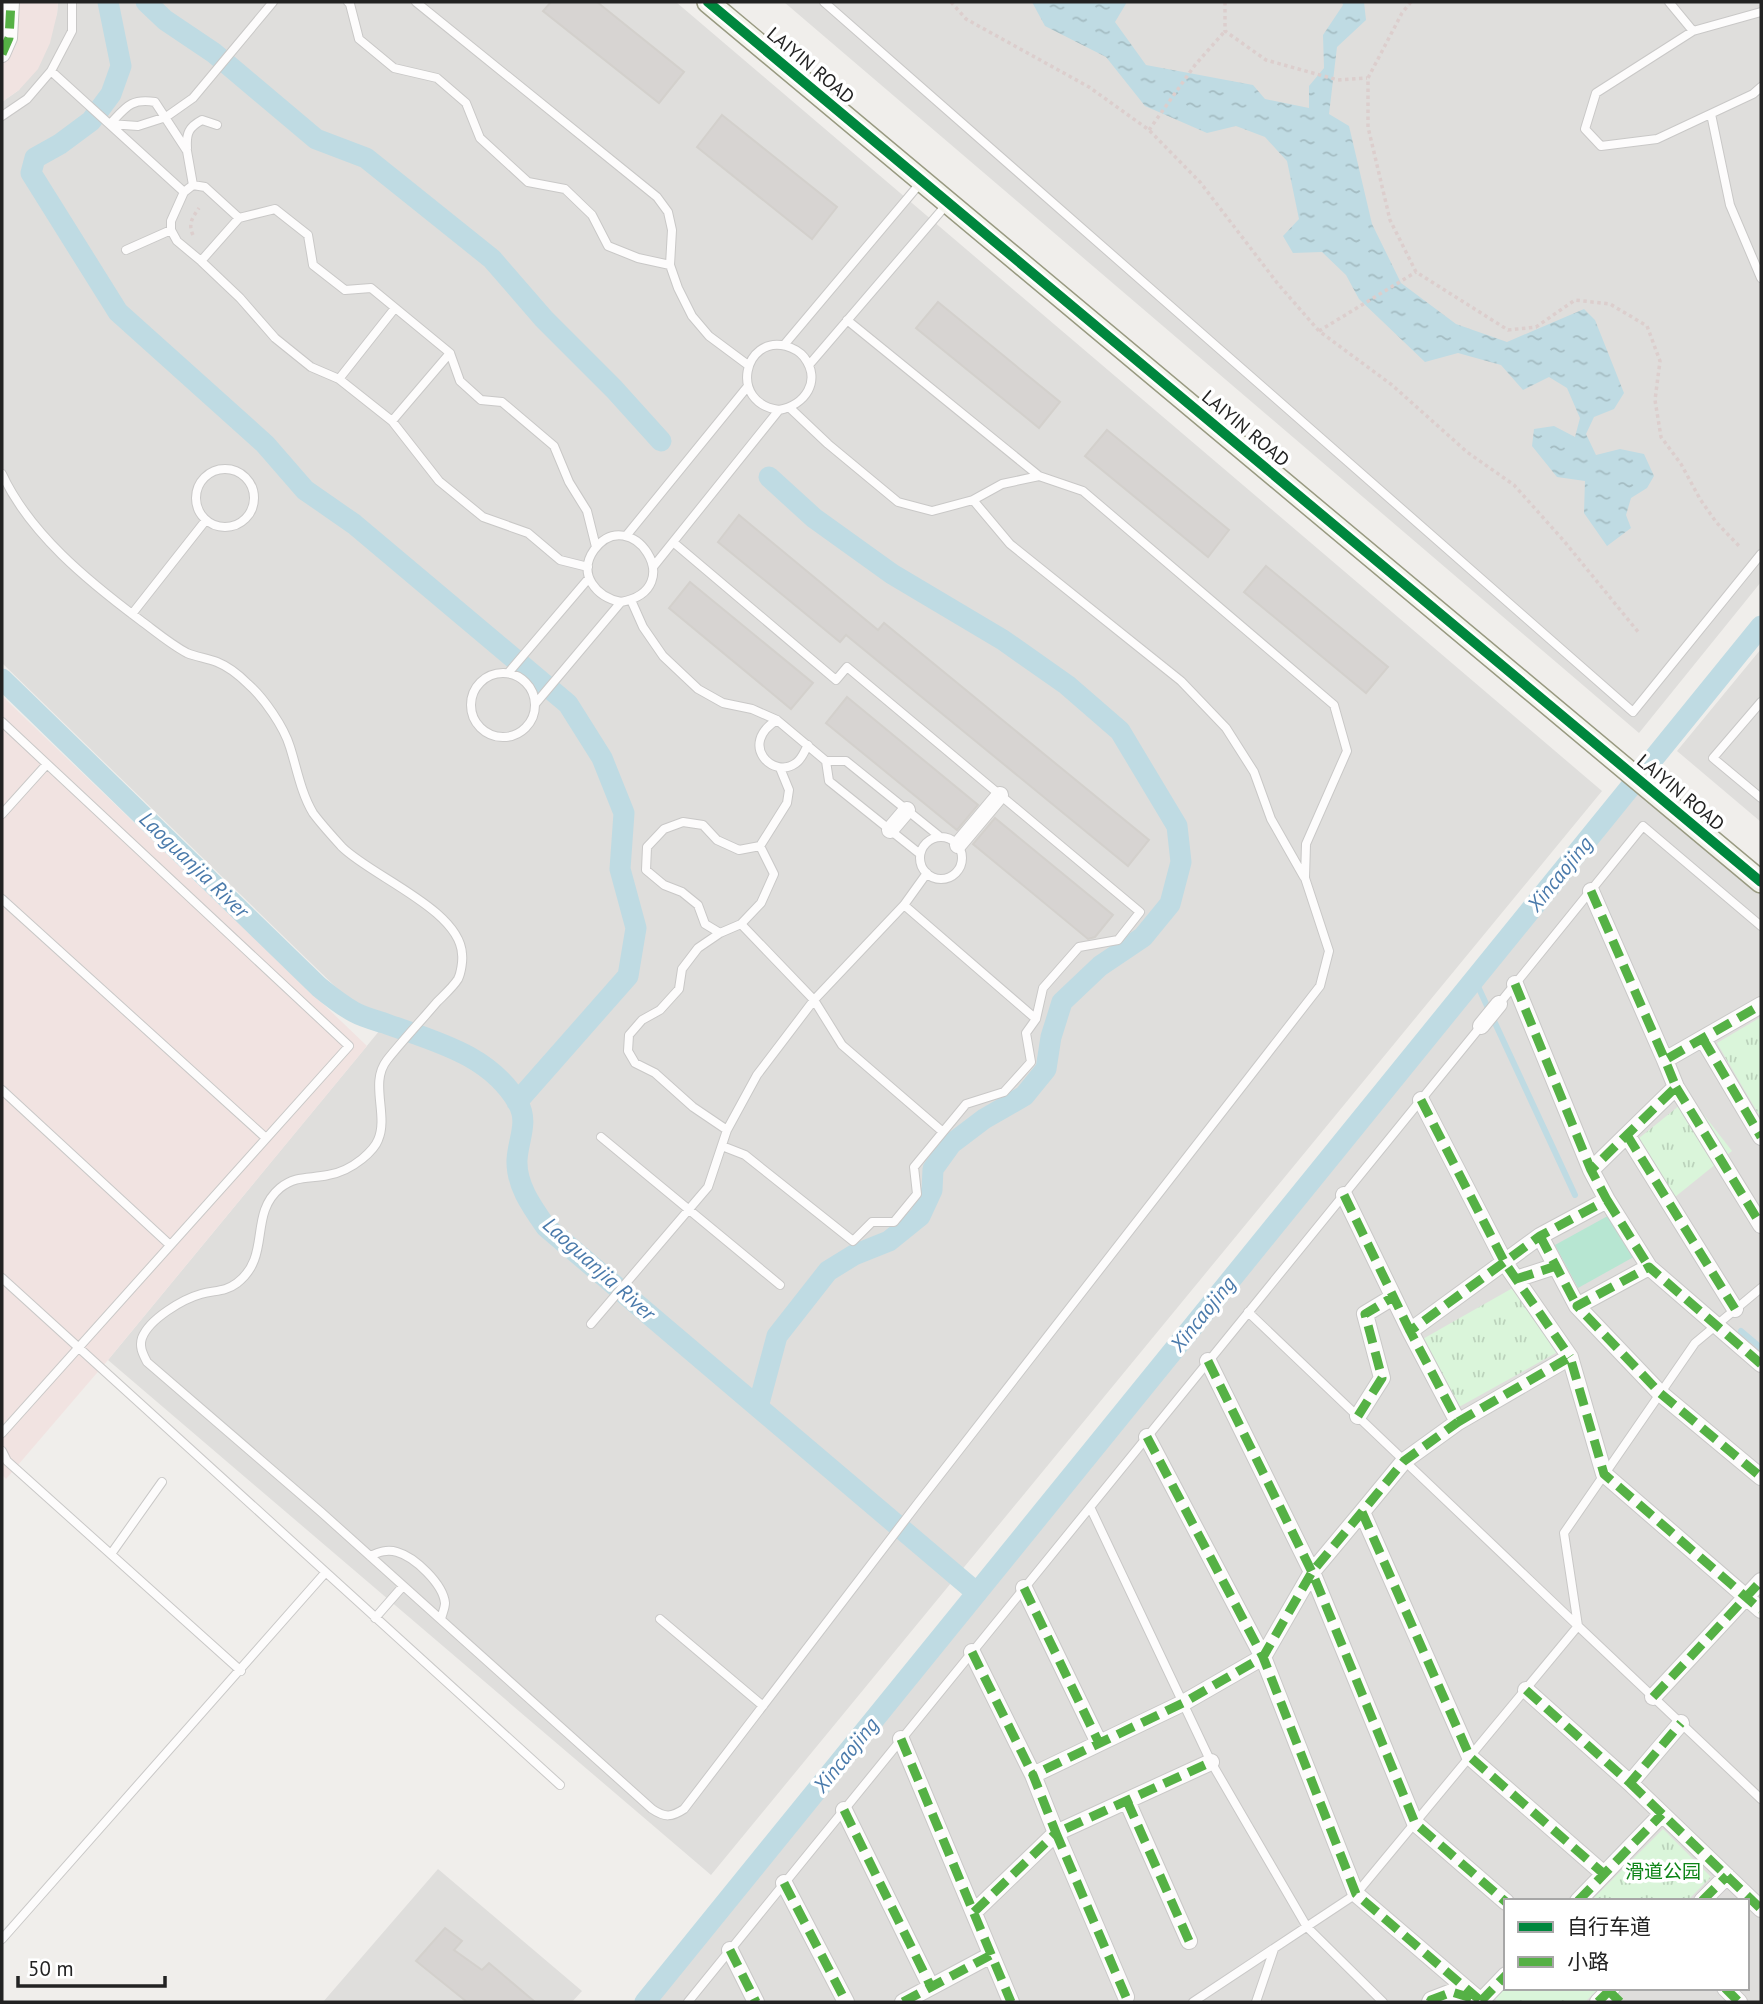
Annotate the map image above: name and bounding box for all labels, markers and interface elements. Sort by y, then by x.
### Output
street label: LAIYIN ROAD [762,21,860,109]
street label: LAIYIN ROAD [1197,384,1295,472]
street label: LAIYIN ROAD [1632,748,1730,836]
water label: Laoguanjia River [134,806,256,925]
water label: Xincaojing [1520,830,1598,918]
water label: Laoguanjia River [538,1211,663,1328]
water label: Xincaojing [1163,1270,1241,1358]
water label: Xincaojing [806,1711,884,1799]
park label: 滑道公园 [1625,1859,1701,1883]
legend [1504,1899,1749,1990]
text: 自行车道 [1567,1913,1651,1940]
scale bar [18,1944,164,1988]
text: 小路 [1567,1948,1609,1975]
text: 50 m [28,1955,74,1982]

